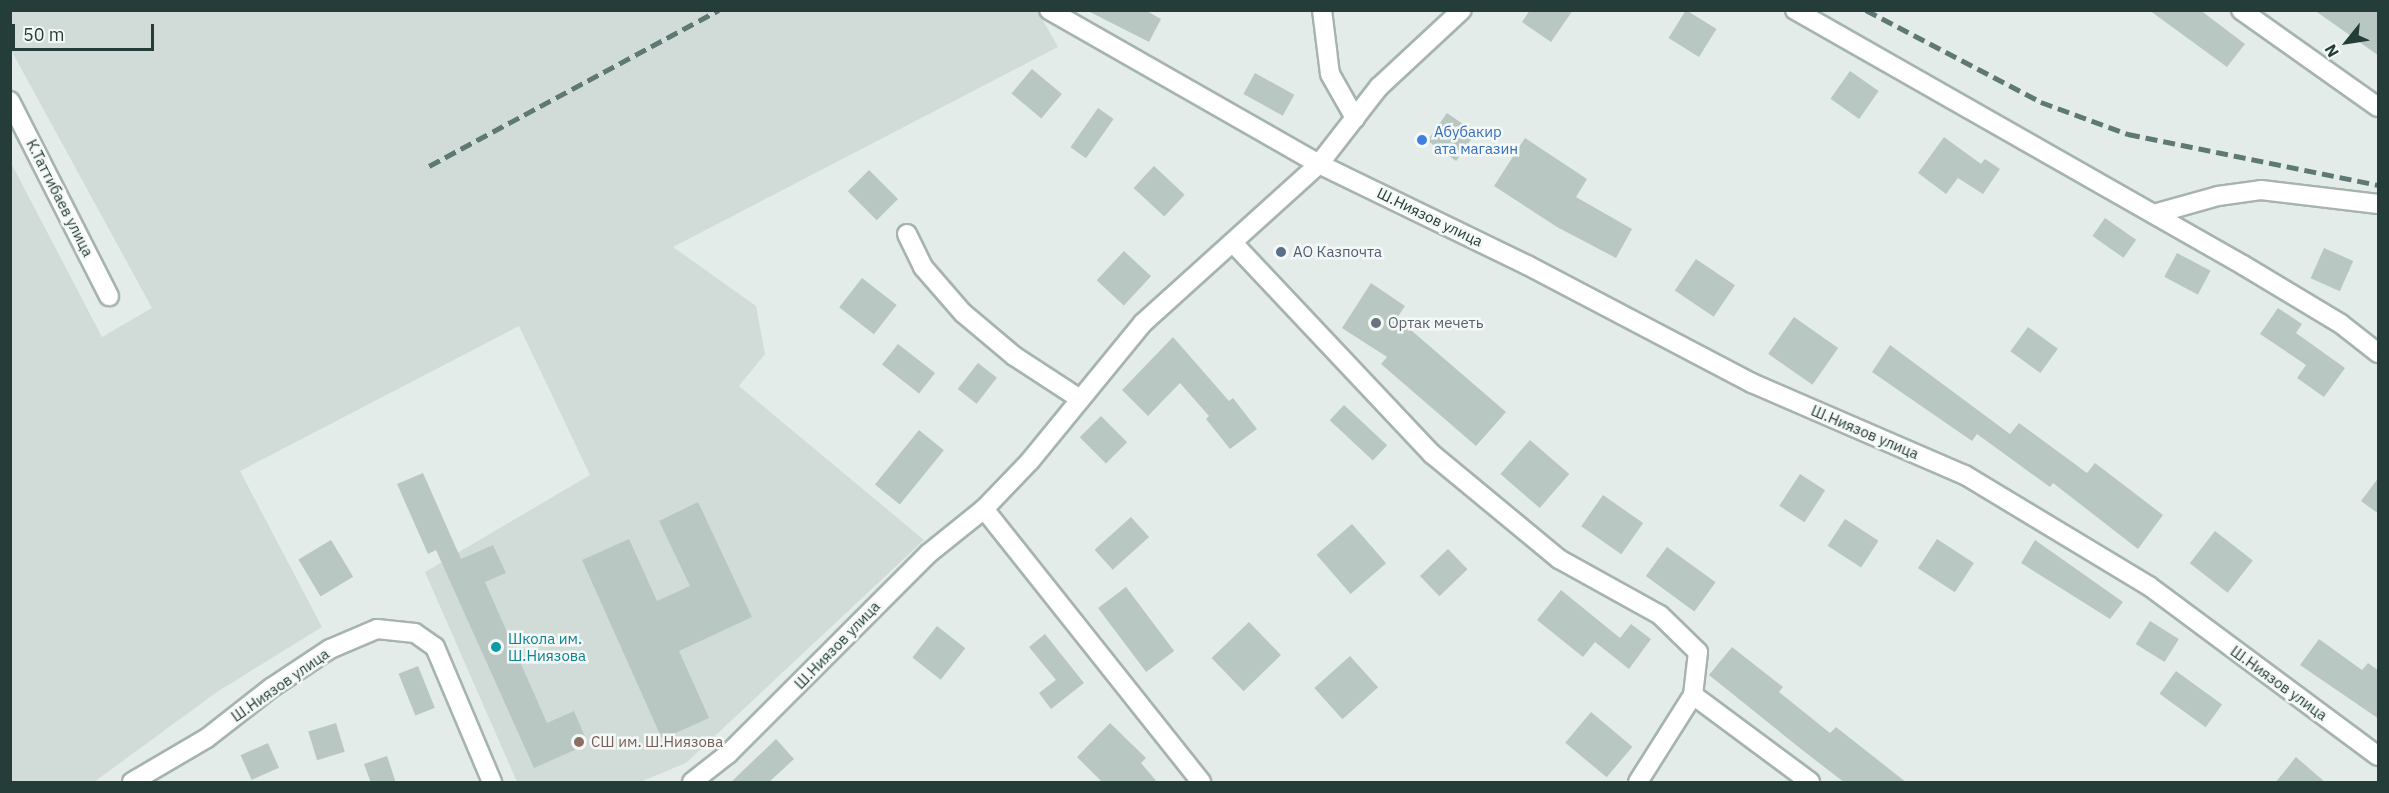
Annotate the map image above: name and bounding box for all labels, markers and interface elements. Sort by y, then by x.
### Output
scale bar [15,12,158,50]
north arrow [2317,12,2377,72]
text: 50 m [23,23,65,46]
text: N [2320,41,2343,61]
place label: Абубакир ата магазин [1434,122,1518,157]
marker: Абубакир ата магазин [1415,133,1429,147]
street label: К.Таттибаев улица [23,136,97,260]
street label: Ш.Ниязов улица [1374,184,1486,250]
place label: АО Казпочта [1293,243,1382,261]
marker: АО Казпочта [1274,245,1288,259]
place label: Ортак мечеть [1388,314,1483,332]
marker: Ортак мечеть [1369,316,1383,330]
street label: Ш.Ниязов улица [1808,401,1922,463]
street label: Ш.Ниязов улица [790,597,884,693]
place label: Школа им. Ш.Ниязова [508,629,586,664]
marker: Школа им. Ш.Ниязова [489,640,503,654]
street label: Ш.Ниязов улица [2227,642,2331,724]
street label: Ш.Ниязов улица [228,645,332,725]
place label: СШ им. Ш.Ниязова [591,733,723,751]
marker: СШ им. Ш.Ниязова [572,735,586,749]

